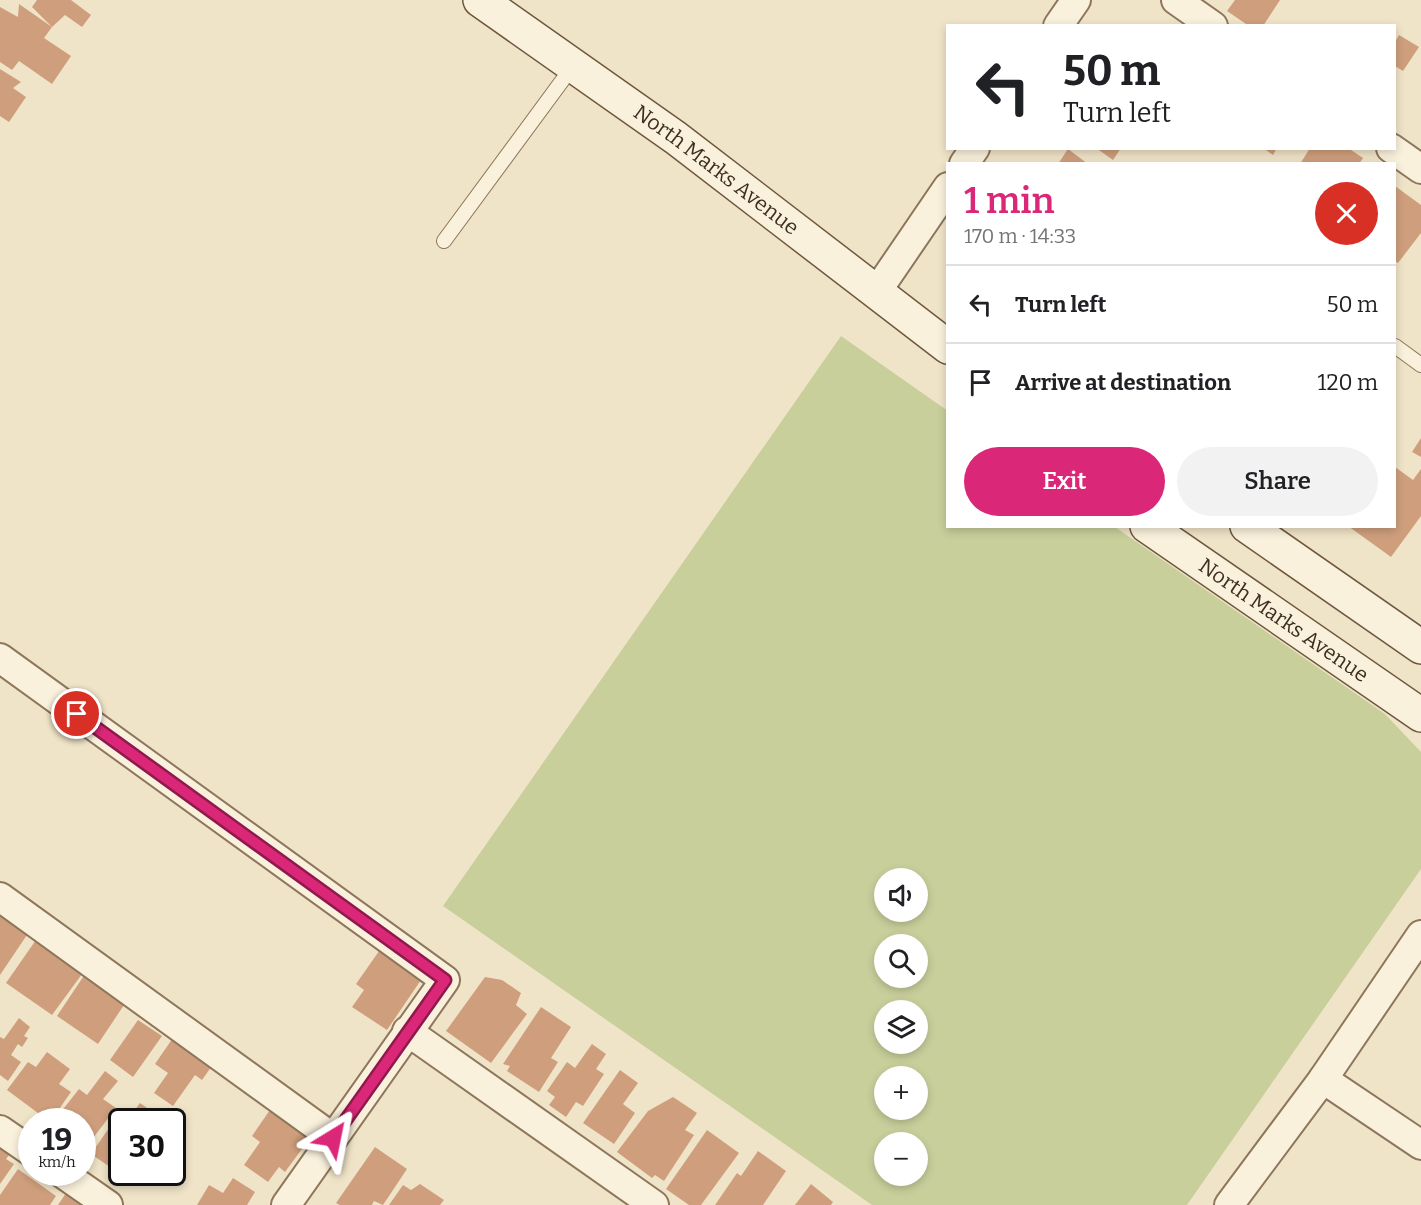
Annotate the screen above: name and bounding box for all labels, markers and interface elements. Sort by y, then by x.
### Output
text: 50 m [1063,46,1160,96]
icon: left [964,48,1042,126]
text: Turn left [1063,97,1171,129]
street label: North Marks Avenue [628,99,804,241]
text: 1 min [964,179,1055,223]
button: close [1315,182,1378,245]
text: 170 m · 14:33 [964,224,1076,248]
icon: left [964,288,997,321]
text: Turn left [1015,291,1107,318]
text: 50 m [1327,291,1378,318]
icon: arrive [964,366,997,399]
text: Arrive at destination [1015,369,1231,396]
text: 120 m [1318,369,1378,396]
button: Exit [964,447,1165,516]
button: Share [1177,447,1378,516]
street label: North Marks Avenue [1194,553,1374,688]
pin [51,688,102,739]
icon: arrive [60,697,93,730]
map controls [874,868,928,1186]
button: sound [874,868,928,922]
button: search [874,934,928,988]
button: layers [874,1000,928,1054]
button: + [874,1066,928,1120]
position arrow [301,1106,365,1170]
speed limit sign: 30 [108,1108,186,1186]
text: 19 [42,1122,72,1158]
button: − [874,1132,928,1186]
text: km/h [38,1153,76,1171]

